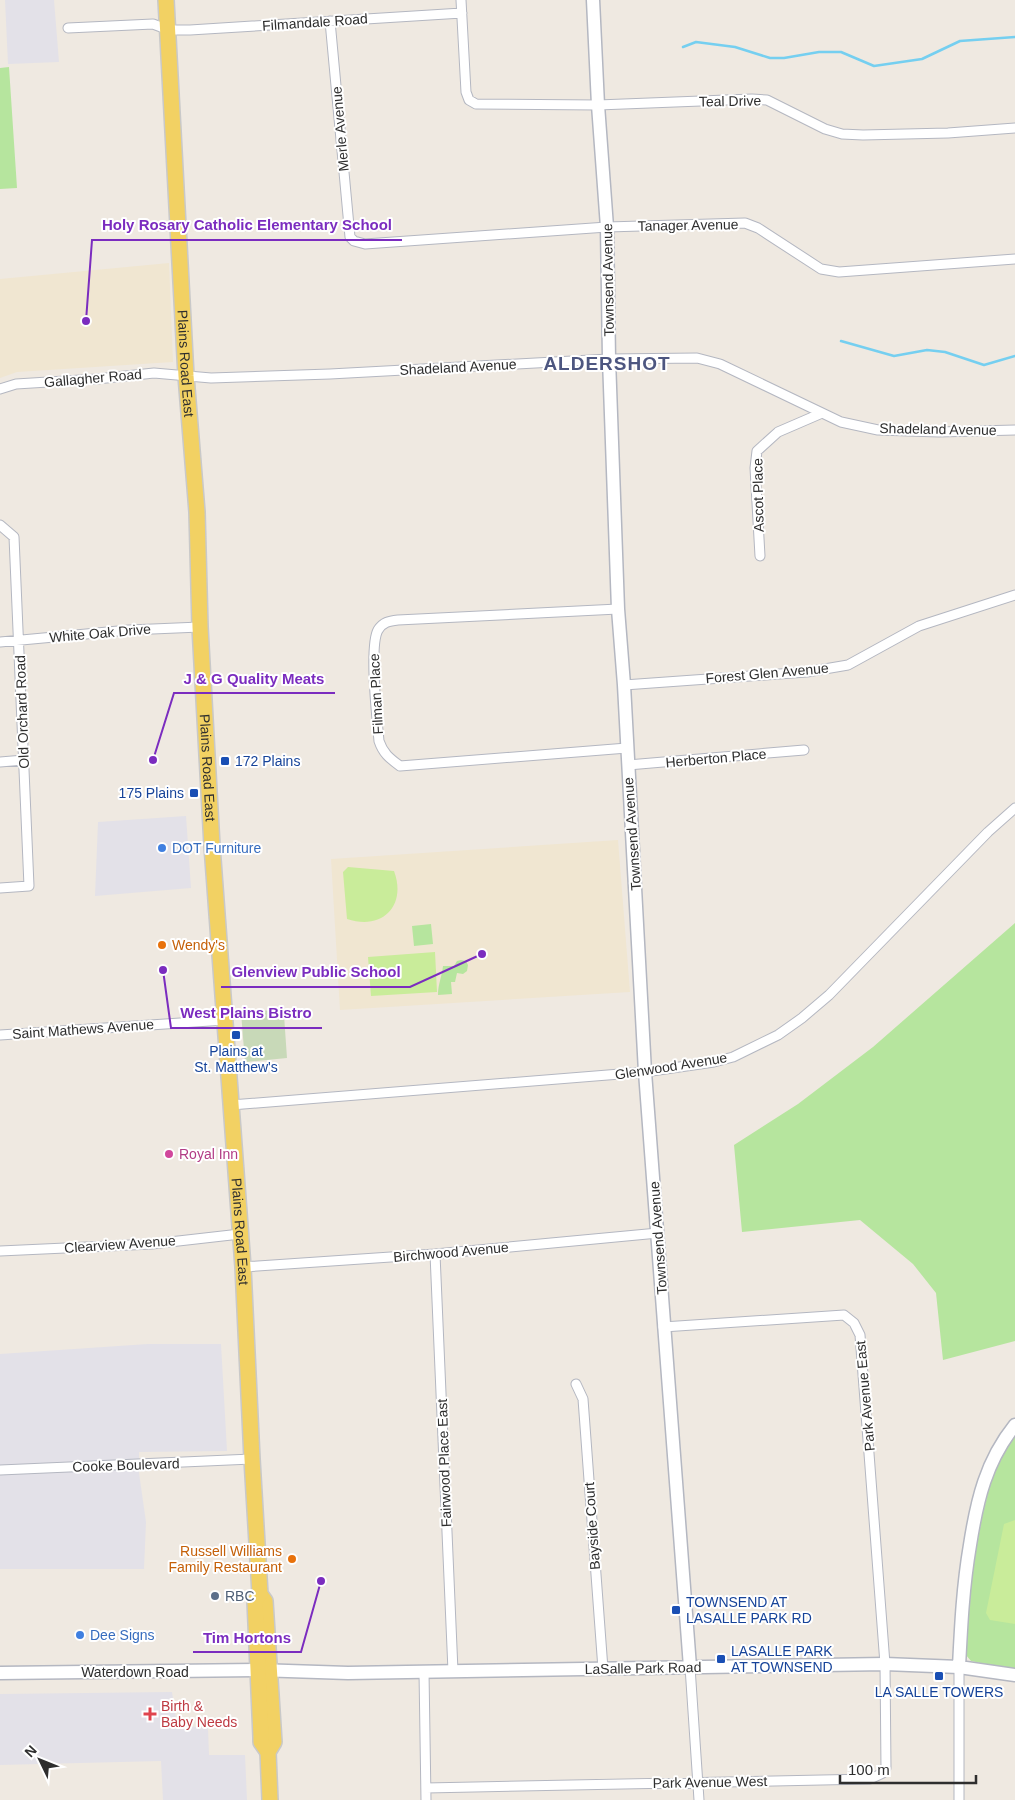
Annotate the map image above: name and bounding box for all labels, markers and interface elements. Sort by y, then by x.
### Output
street label: Filmandale Road [262,10,368,34]
street label: Merle Avenue [328,86,352,172]
street label: Teal Drive [699,92,761,110]
callout: Holy Rosary Catholic Elementary School [92,210,402,240]
text: Holy Rosary Catholic Elementary School [102,216,392,233]
street label: Tanager Avenue [637,216,739,234]
street label: Townsend Avenue [599,223,617,337]
street label: Plains Road East [174,309,197,418]
district label: ALDERSHOT [543,353,671,374]
street label: Shadeland Avenue [399,356,517,378]
street label: Gallagher Road [43,366,143,390]
street label: Shadeland Avenue [879,420,997,438]
street label: Ascot Place [749,458,767,532]
street label: White Oak Drive [49,621,152,645]
street label: Filman Place [366,653,386,735]
street label: Old Orchard Road [12,655,32,769]
street label: Forest Glen Avenue [705,660,829,686]
callout: J & G Quality Meats [174,663,335,693]
text: J & G Quality Meats [184,670,324,687]
street label: Plains Road East [197,714,219,822]
street label: Herberton Place [665,746,767,770]
place label: 172 Plains [235,753,300,769]
marker: 172 Plains [219,755,231,767]
street label: Townsend Avenue [620,777,644,891]
place label: 175 Plains [119,785,184,801]
marker: 175 Plains [188,787,200,799]
place label: DOT Furniture [172,840,261,856]
marker: DOT Furniture [156,842,168,854]
place label: Wendy's [172,937,225,953]
marker: Wendy's [156,939,168,951]
callout: Glenview Public School [221,957,410,987]
text: Glenview Public School [231,963,401,980]
callout: West Plains Bistro [171,998,322,1028]
text: West Plains Bistro [180,1004,312,1021]
street label: Saint Mathews Avenue [12,1016,155,1042]
marker: Plains at St. Matthew's [230,1029,242,1041]
place label: Plains at St. Matthew's [194,1043,278,1075]
street label: Glenwood Avenue [614,1049,728,1083]
place label: Royal Inn [179,1146,238,1162]
marker: Royal Inn [163,1148,175,1160]
street label: Plains Road East [228,1177,252,1286]
street label: Townsend Avenue [646,1181,670,1295]
street label: Clearview Avenue [64,1232,177,1256]
street label: Birchwood Avenue [393,1239,510,1265]
street label: Park Avenue East [852,1340,878,1452]
street label: Fairwood Place East [434,1398,454,1527]
street label: Cooke Boulevard [72,1455,180,1475]
street label: Bayside Court [581,1481,603,1570]
place label: Russell Williams Family Restaurant [168,1543,282,1575]
marker: Russell Williams Family Restaurant [286,1553,298,1565]
place label: RBC [225,1588,255,1604]
marker: RBC [209,1590,221,1602]
place label: TOWNSEND AT LASALLE PARK RD [686,1594,812,1626]
marker: TOWNSEND AT LASALLE PARK RD [670,1604,682,1616]
callout: Tim Hortons [193,1622,301,1652]
place label: Dee Signs [90,1627,155,1643]
marker: Dee Signs [74,1629,86,1641]
text: Tim Hortons [203,1629,291,1646]
place label: LASALLE PARK AT TOWNSEND [731,1643,833,1675]
marker: LASALLE PARK AT TOWNSEND [715,1653,727,1665]
street label: LaSalle Park Road [584,1659,702,1677]
street label: Waterdown Road [81,1664,189,1680]
marker: LA SALLE TOWERS [933,1670,945,1682]
place label: LA SALLE TOWERS [875,1684,1003,1700]
place label: Birth & Baby Needs [161,1698,237,1730]
marker: Birth & Baby Needs [143,1707,157,1721]
north arrow [15,1735,65,1785]
text: N [21,1742,40,1760]
scale bar [840,1752,976,1784]
text: 100 m [848,1761,890,1778]
street label: Park Avenue West [653,1773,768,1791]

